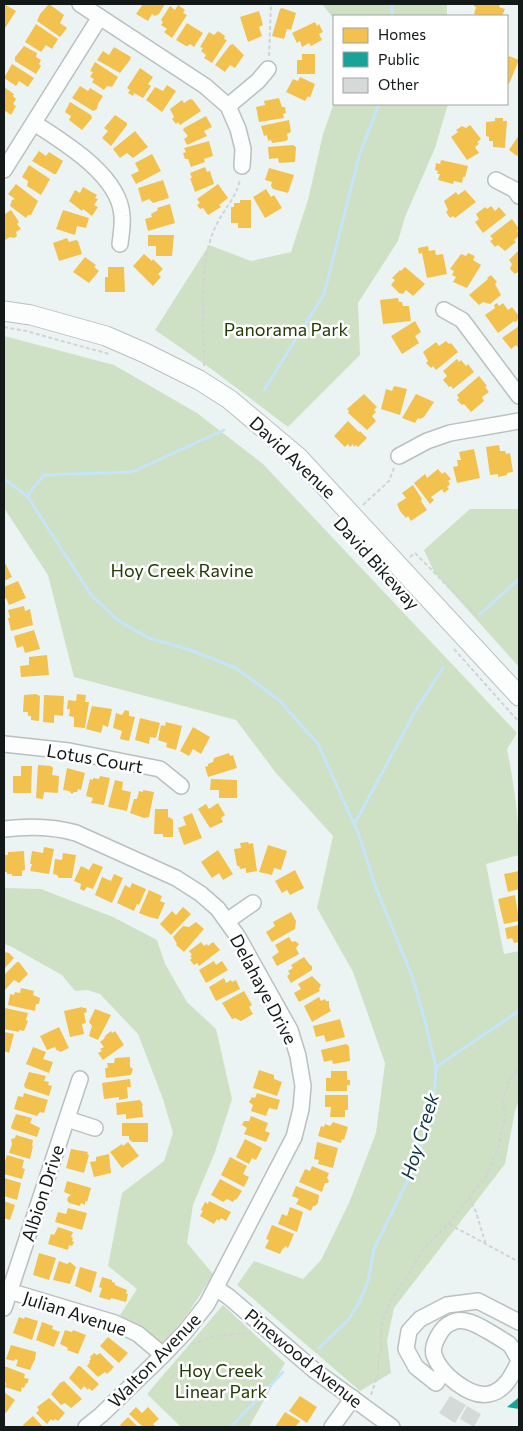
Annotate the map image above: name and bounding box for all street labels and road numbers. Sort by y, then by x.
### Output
street label: David Avenue [245,411,341,503]
street label: David Bikeway [329,512,425,614]
street label: Lotus Court [45,739,145,777]
street label: Delahaye Drive [226,930,302,1048]
street label: Albion Drive [16,1142,68,1244]
street label: Julian Avenue [20,1286,130,1340]
street label: Pinewood Avenue [241,1304,367,1412]
street label: Walton Avenue [103,1308,205,1412]

